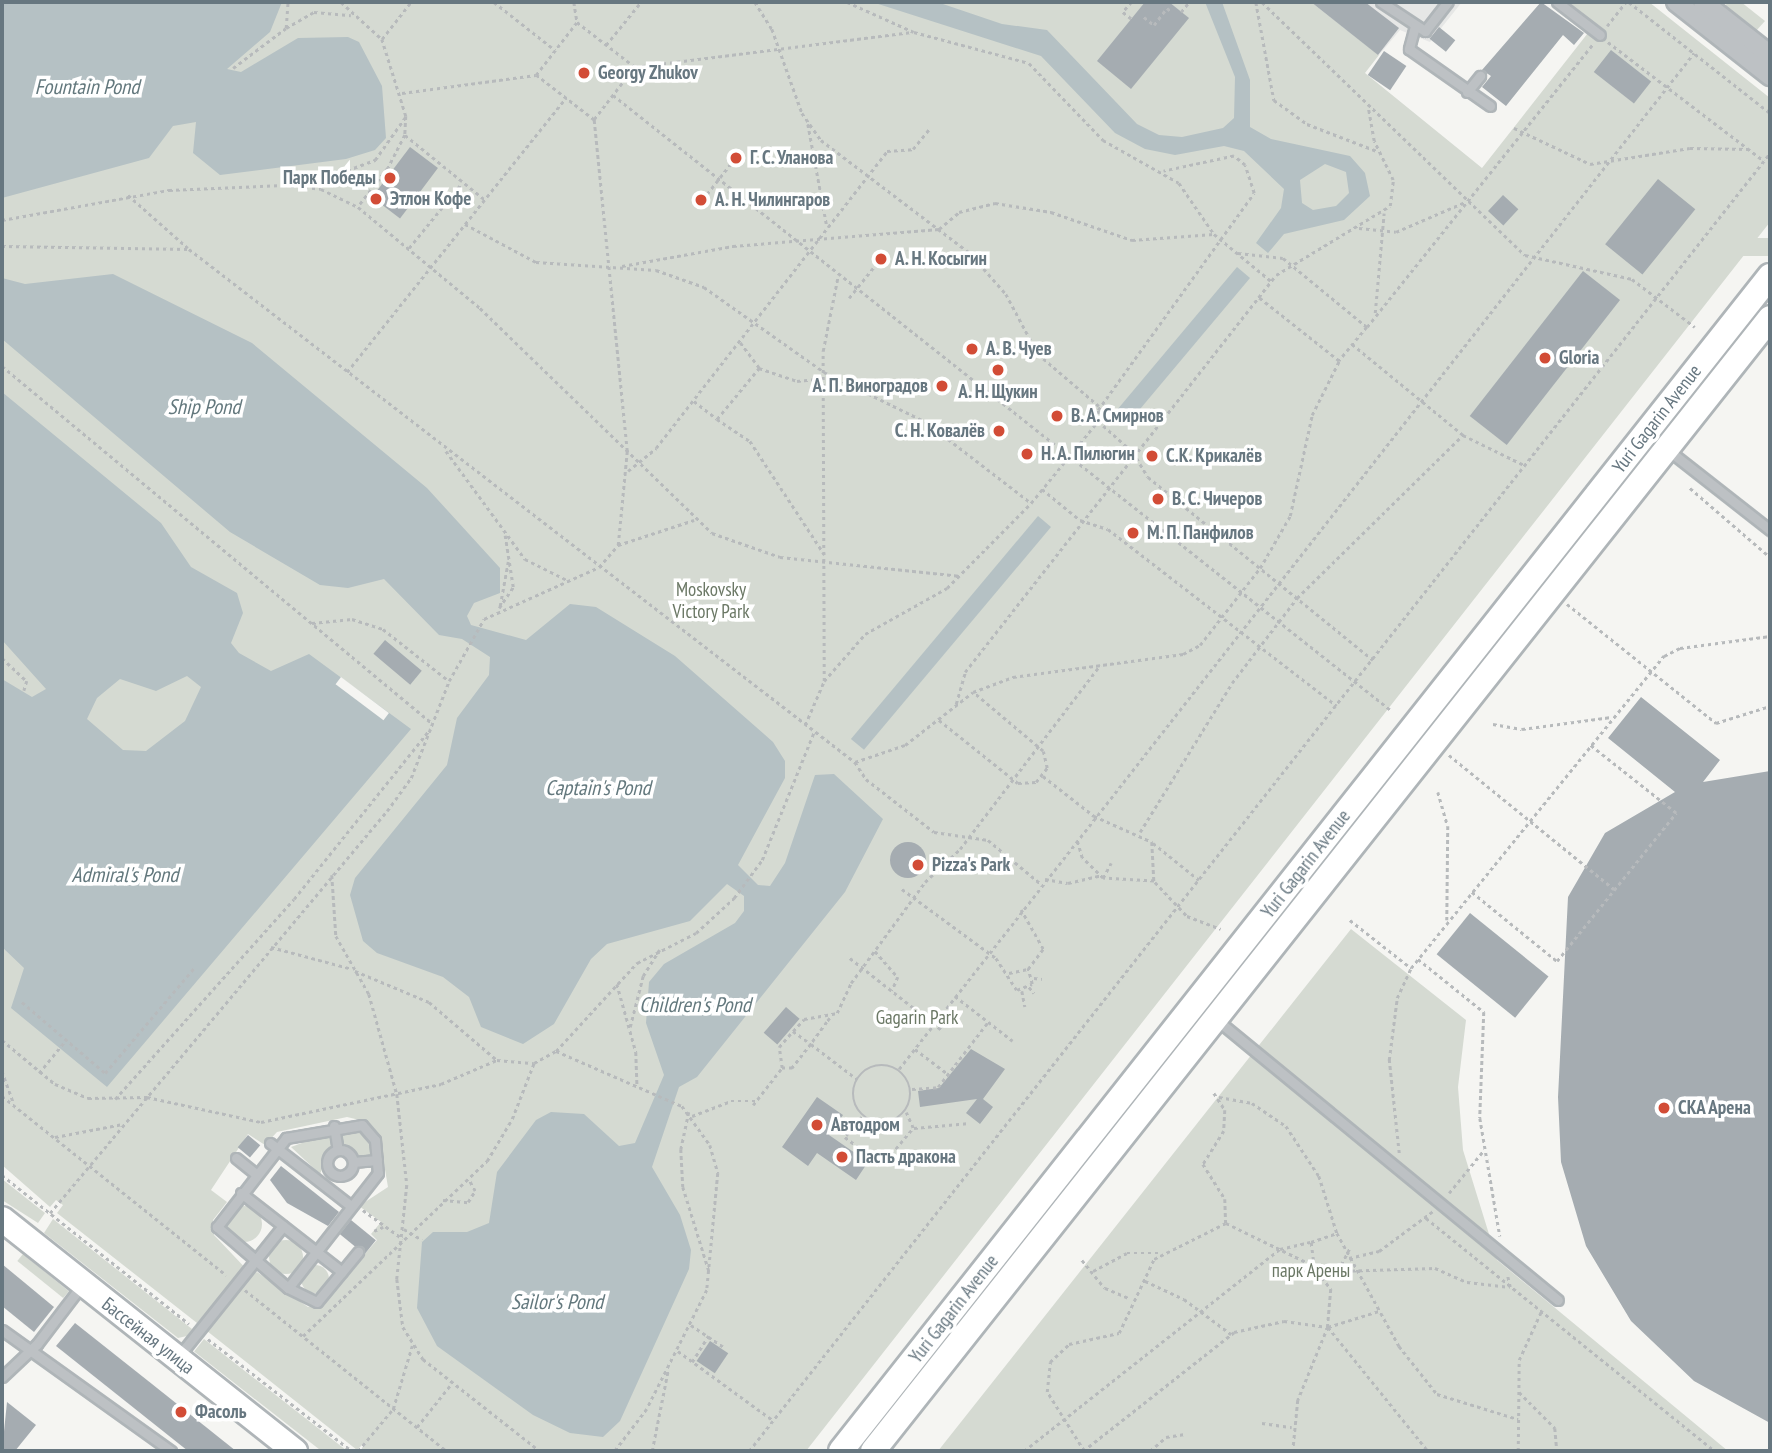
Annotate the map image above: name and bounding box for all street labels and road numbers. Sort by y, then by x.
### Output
street label: Yuri Gagarin Avenue [1607,360,1707,478]
street label: Yuri Gagarin Avenue [1256,805,1356,923]
street label: Yuri Gagarin Avenue [904,1250,1004,1368]
street label: Бассейная улица [97,1293,199,1379]

